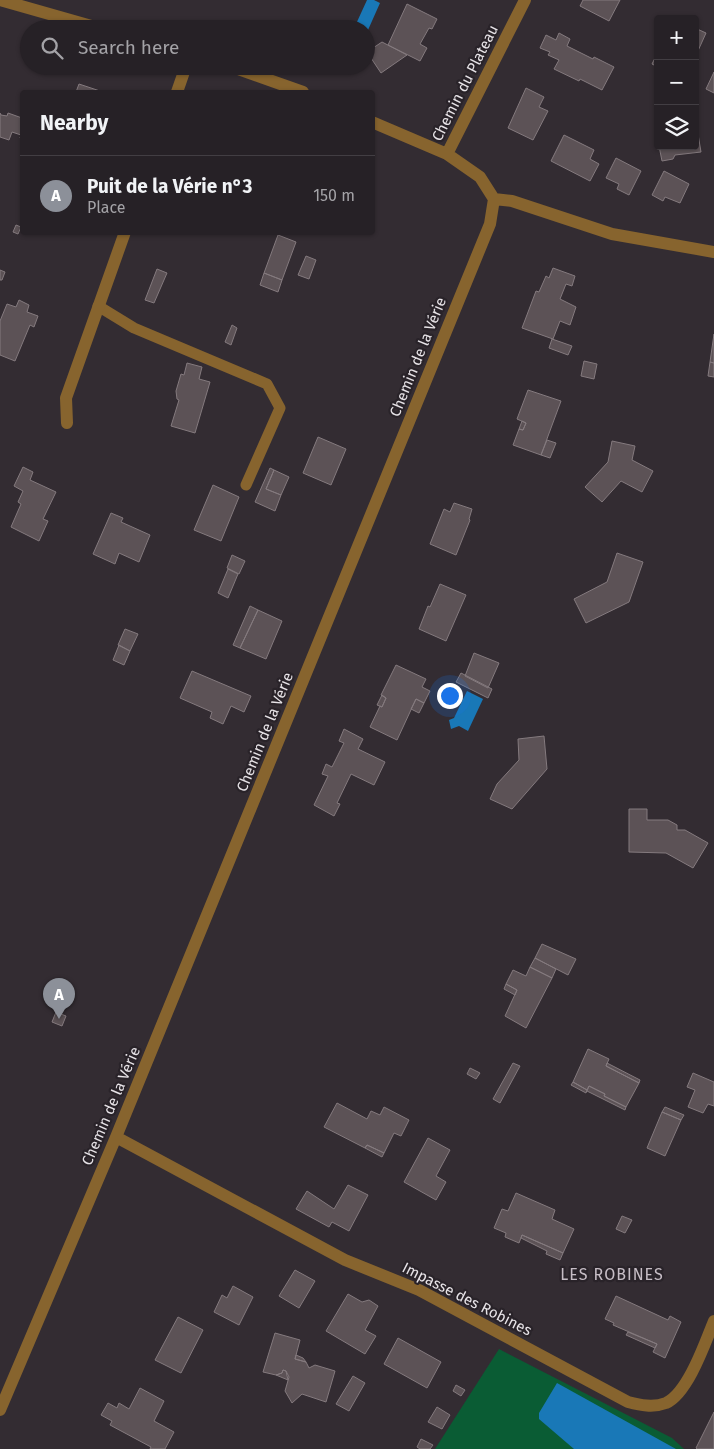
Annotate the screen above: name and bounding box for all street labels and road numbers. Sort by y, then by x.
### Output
street label: Chemin du Plateau [428,22,502,144]
street label: Chemin de la Vérie [386,295,450,419]
street label: Chemin de la Vérie [233,670,297,794]
street label: Chemin de la Vérie [78,1044,144,1168]
street label: Impasse des Robines [399,1259,535,1339]

